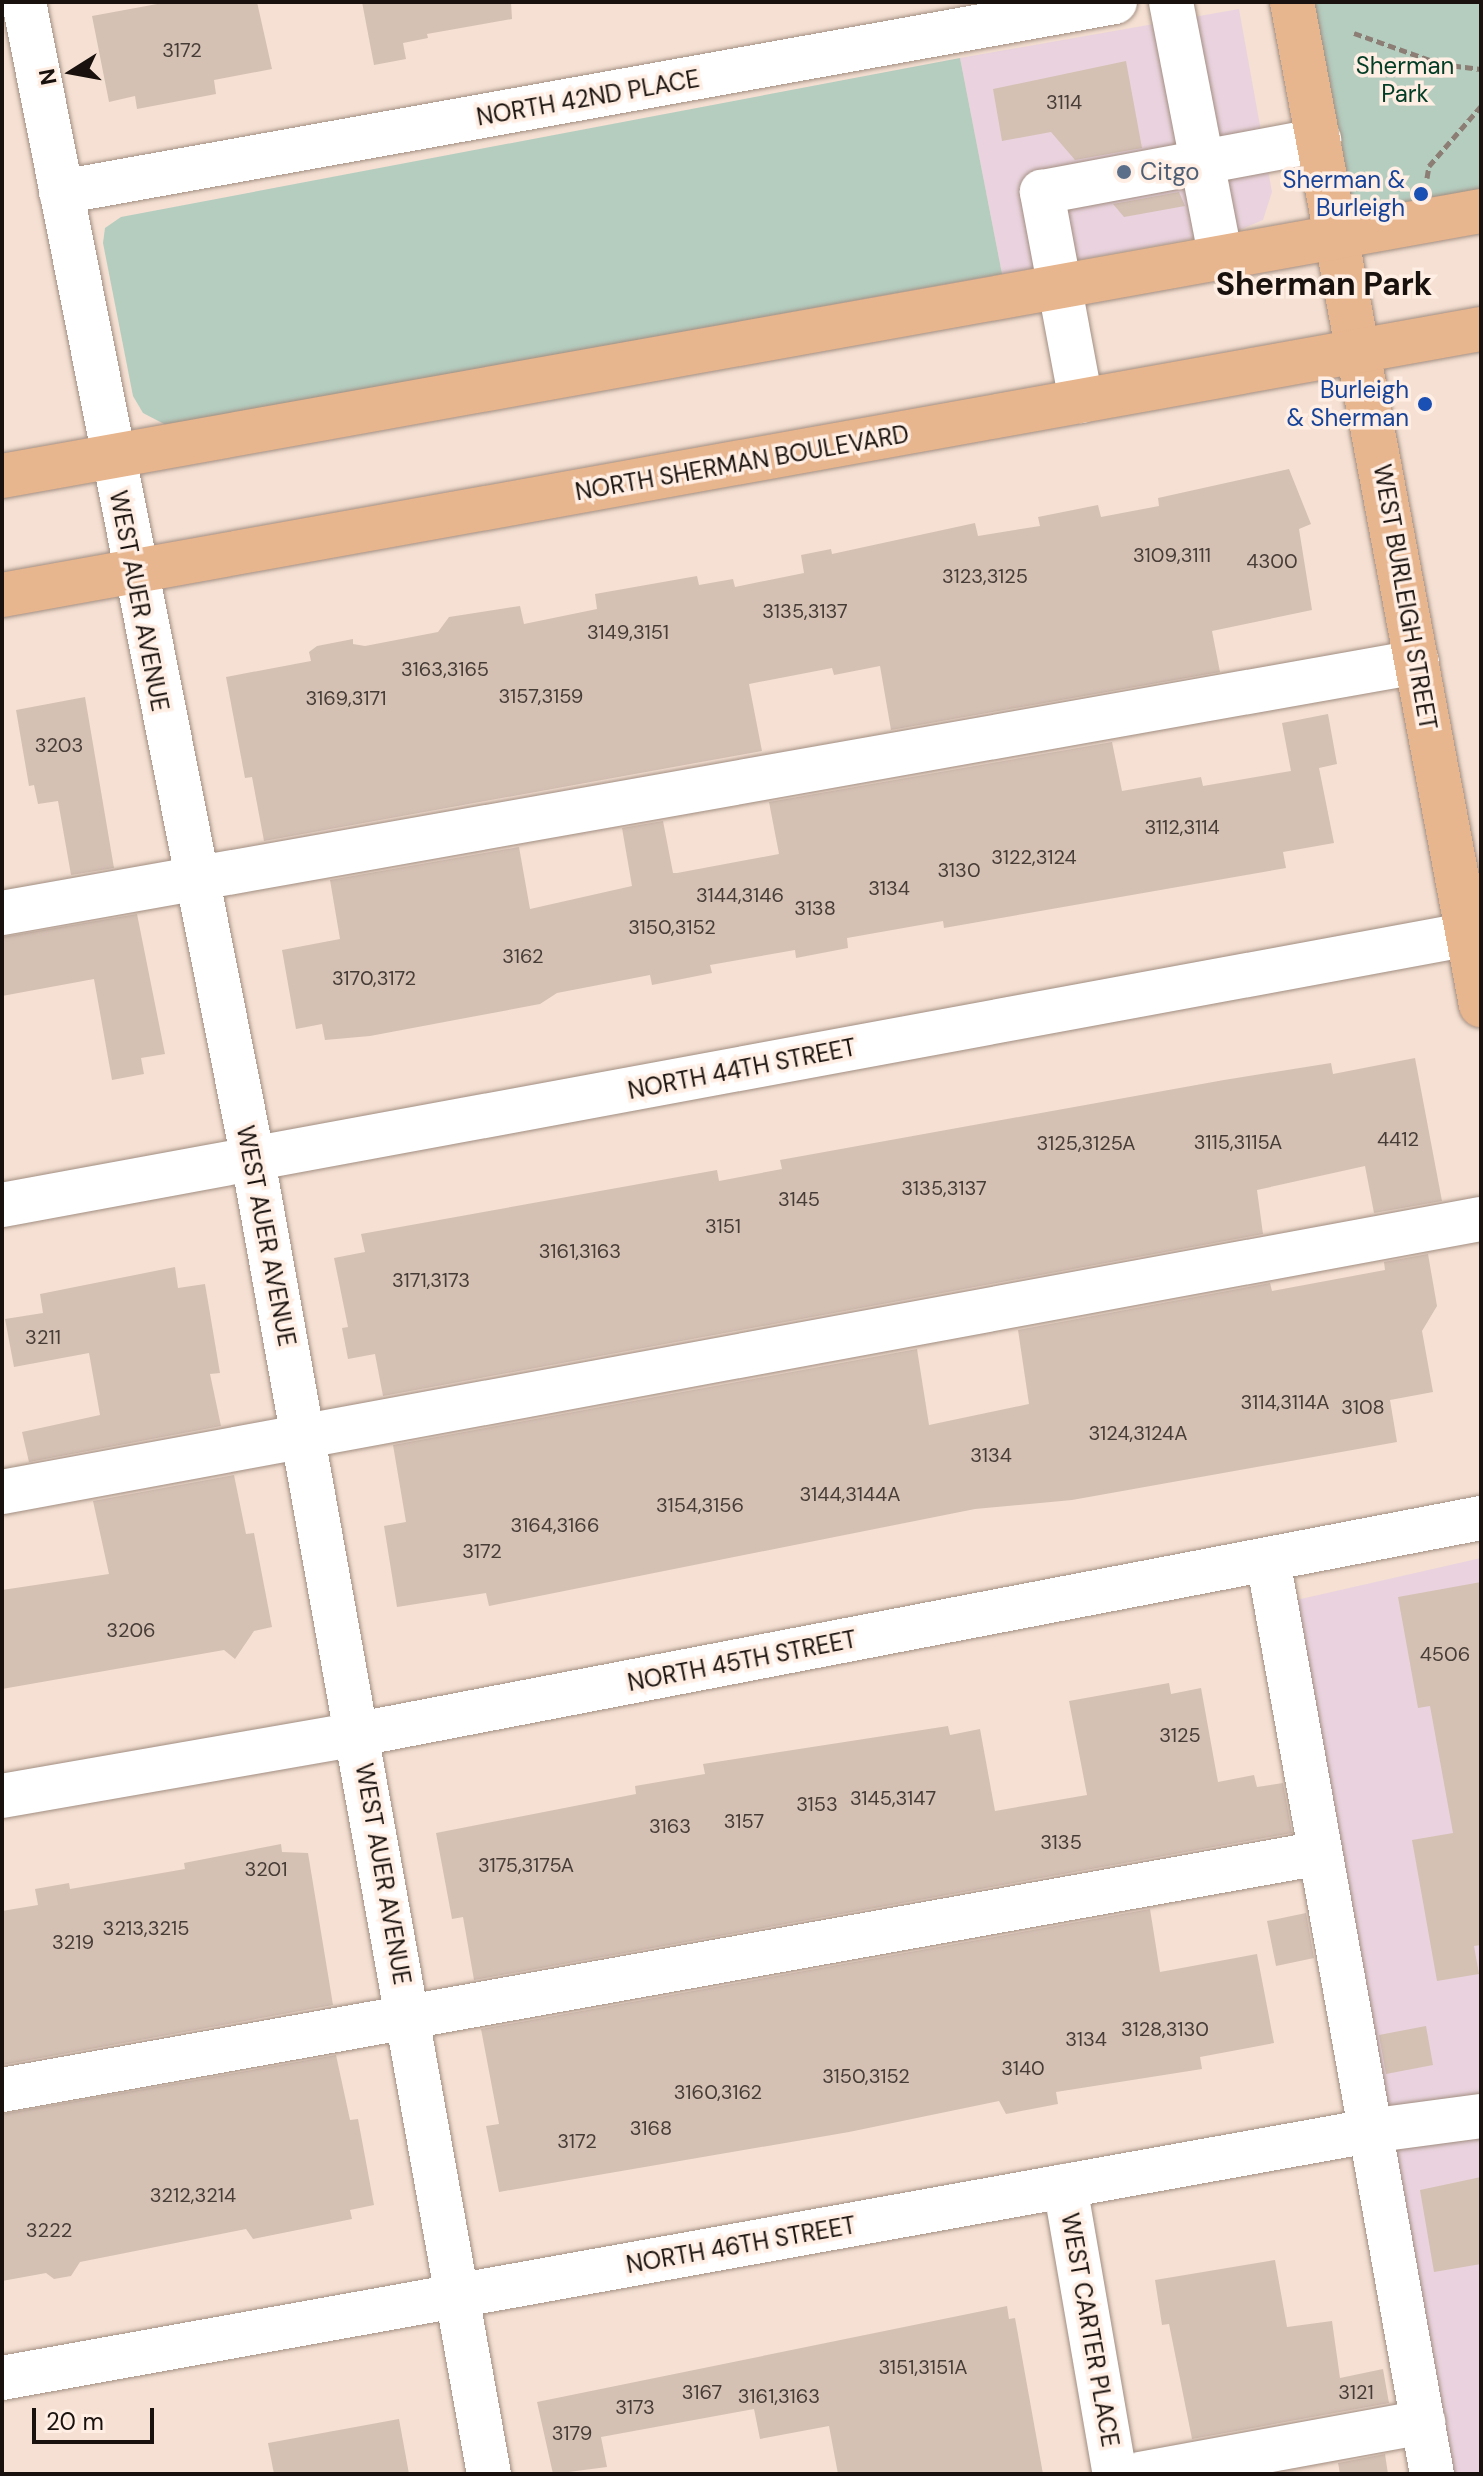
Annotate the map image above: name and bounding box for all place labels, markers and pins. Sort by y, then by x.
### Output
place label: Citgo [1140,158,1200,186]
marker: Citgo [1115,163,1133,181]
place label: Sherman & Burleigh [1283,166,1405,222]
marker: Sherman & Burleigh [1412,185,1430,203]
place label: Burleigh & Sherman [1287,376,1409,432]
marker: Burleigh & Sherman [1416,395,1434,413]

